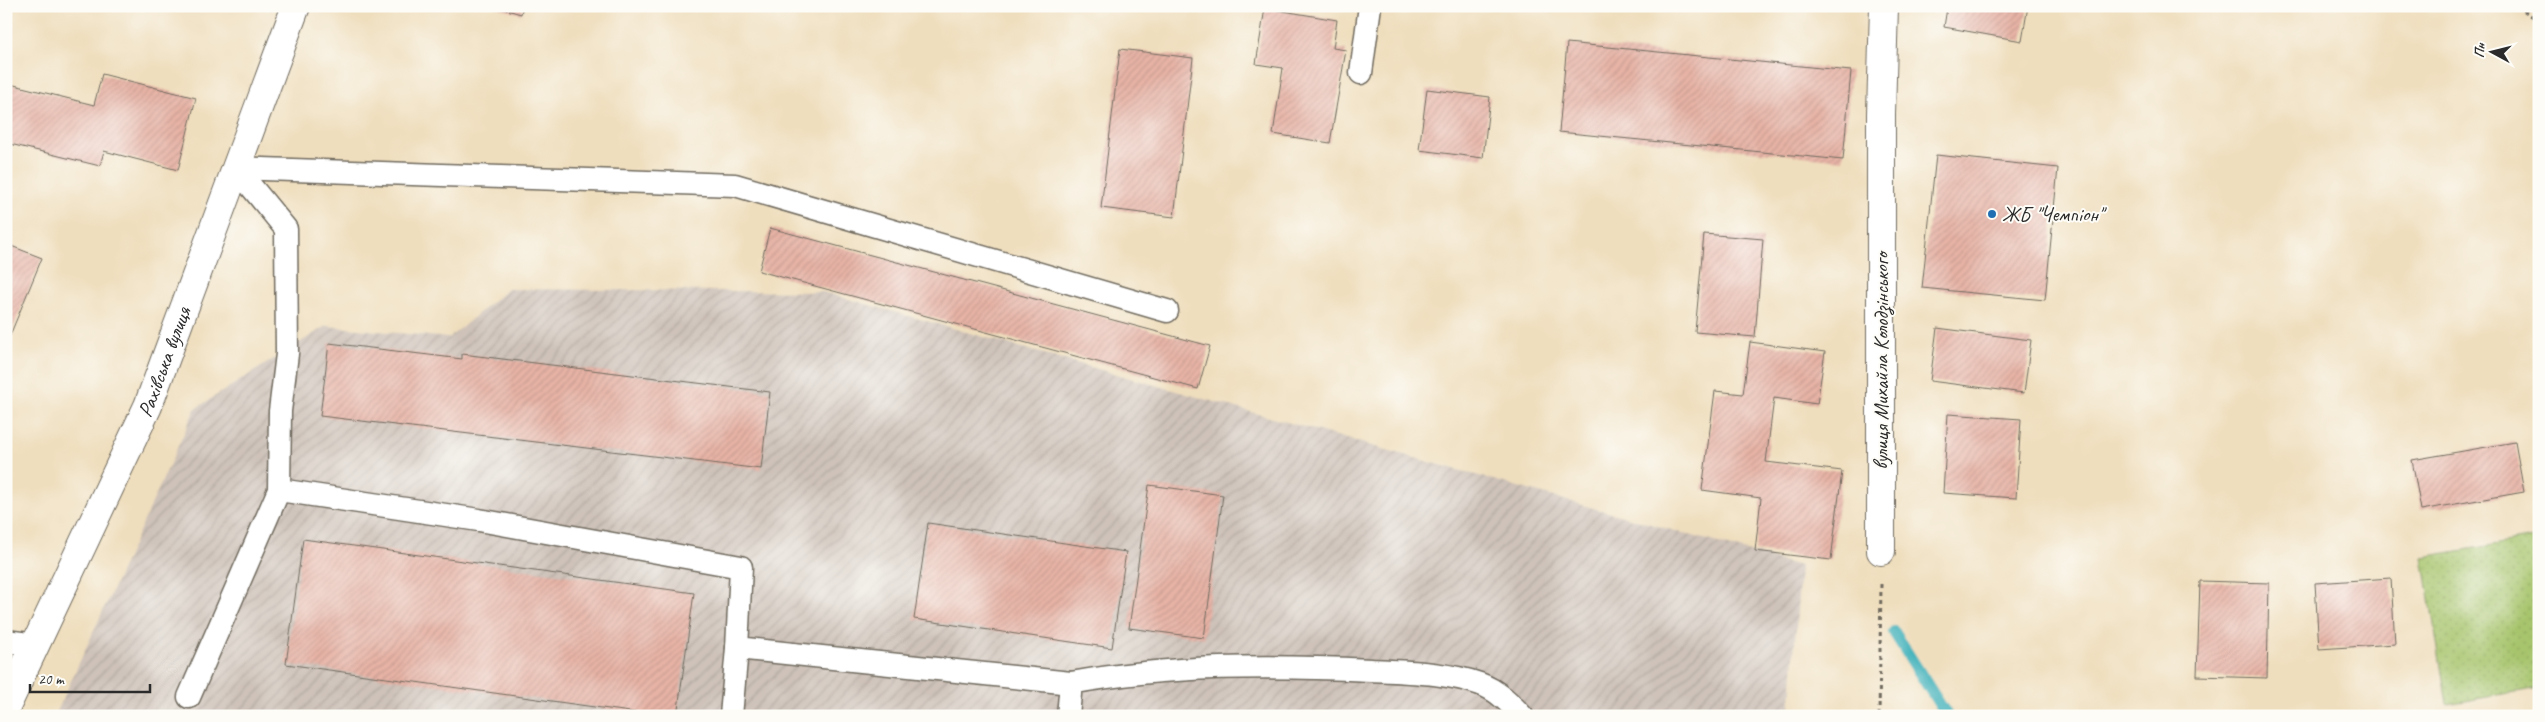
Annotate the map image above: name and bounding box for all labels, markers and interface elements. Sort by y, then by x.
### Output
north arrow [2468,28,2518,78]
text: Пн [2470,41,2489,59]
place label: ЖБ "Чемпіон" [2002,201,2107,227]
marker: ЖБ "Чемпіон" [1986,208,1998,220]
street label: вулиця Михайла Колодзінського [1868,250,1895,470]
street label: Рахівська вулиця [132,302,197,421]
scale bar [30,662,150,694]
text: 20 m [38,670,65,689]

